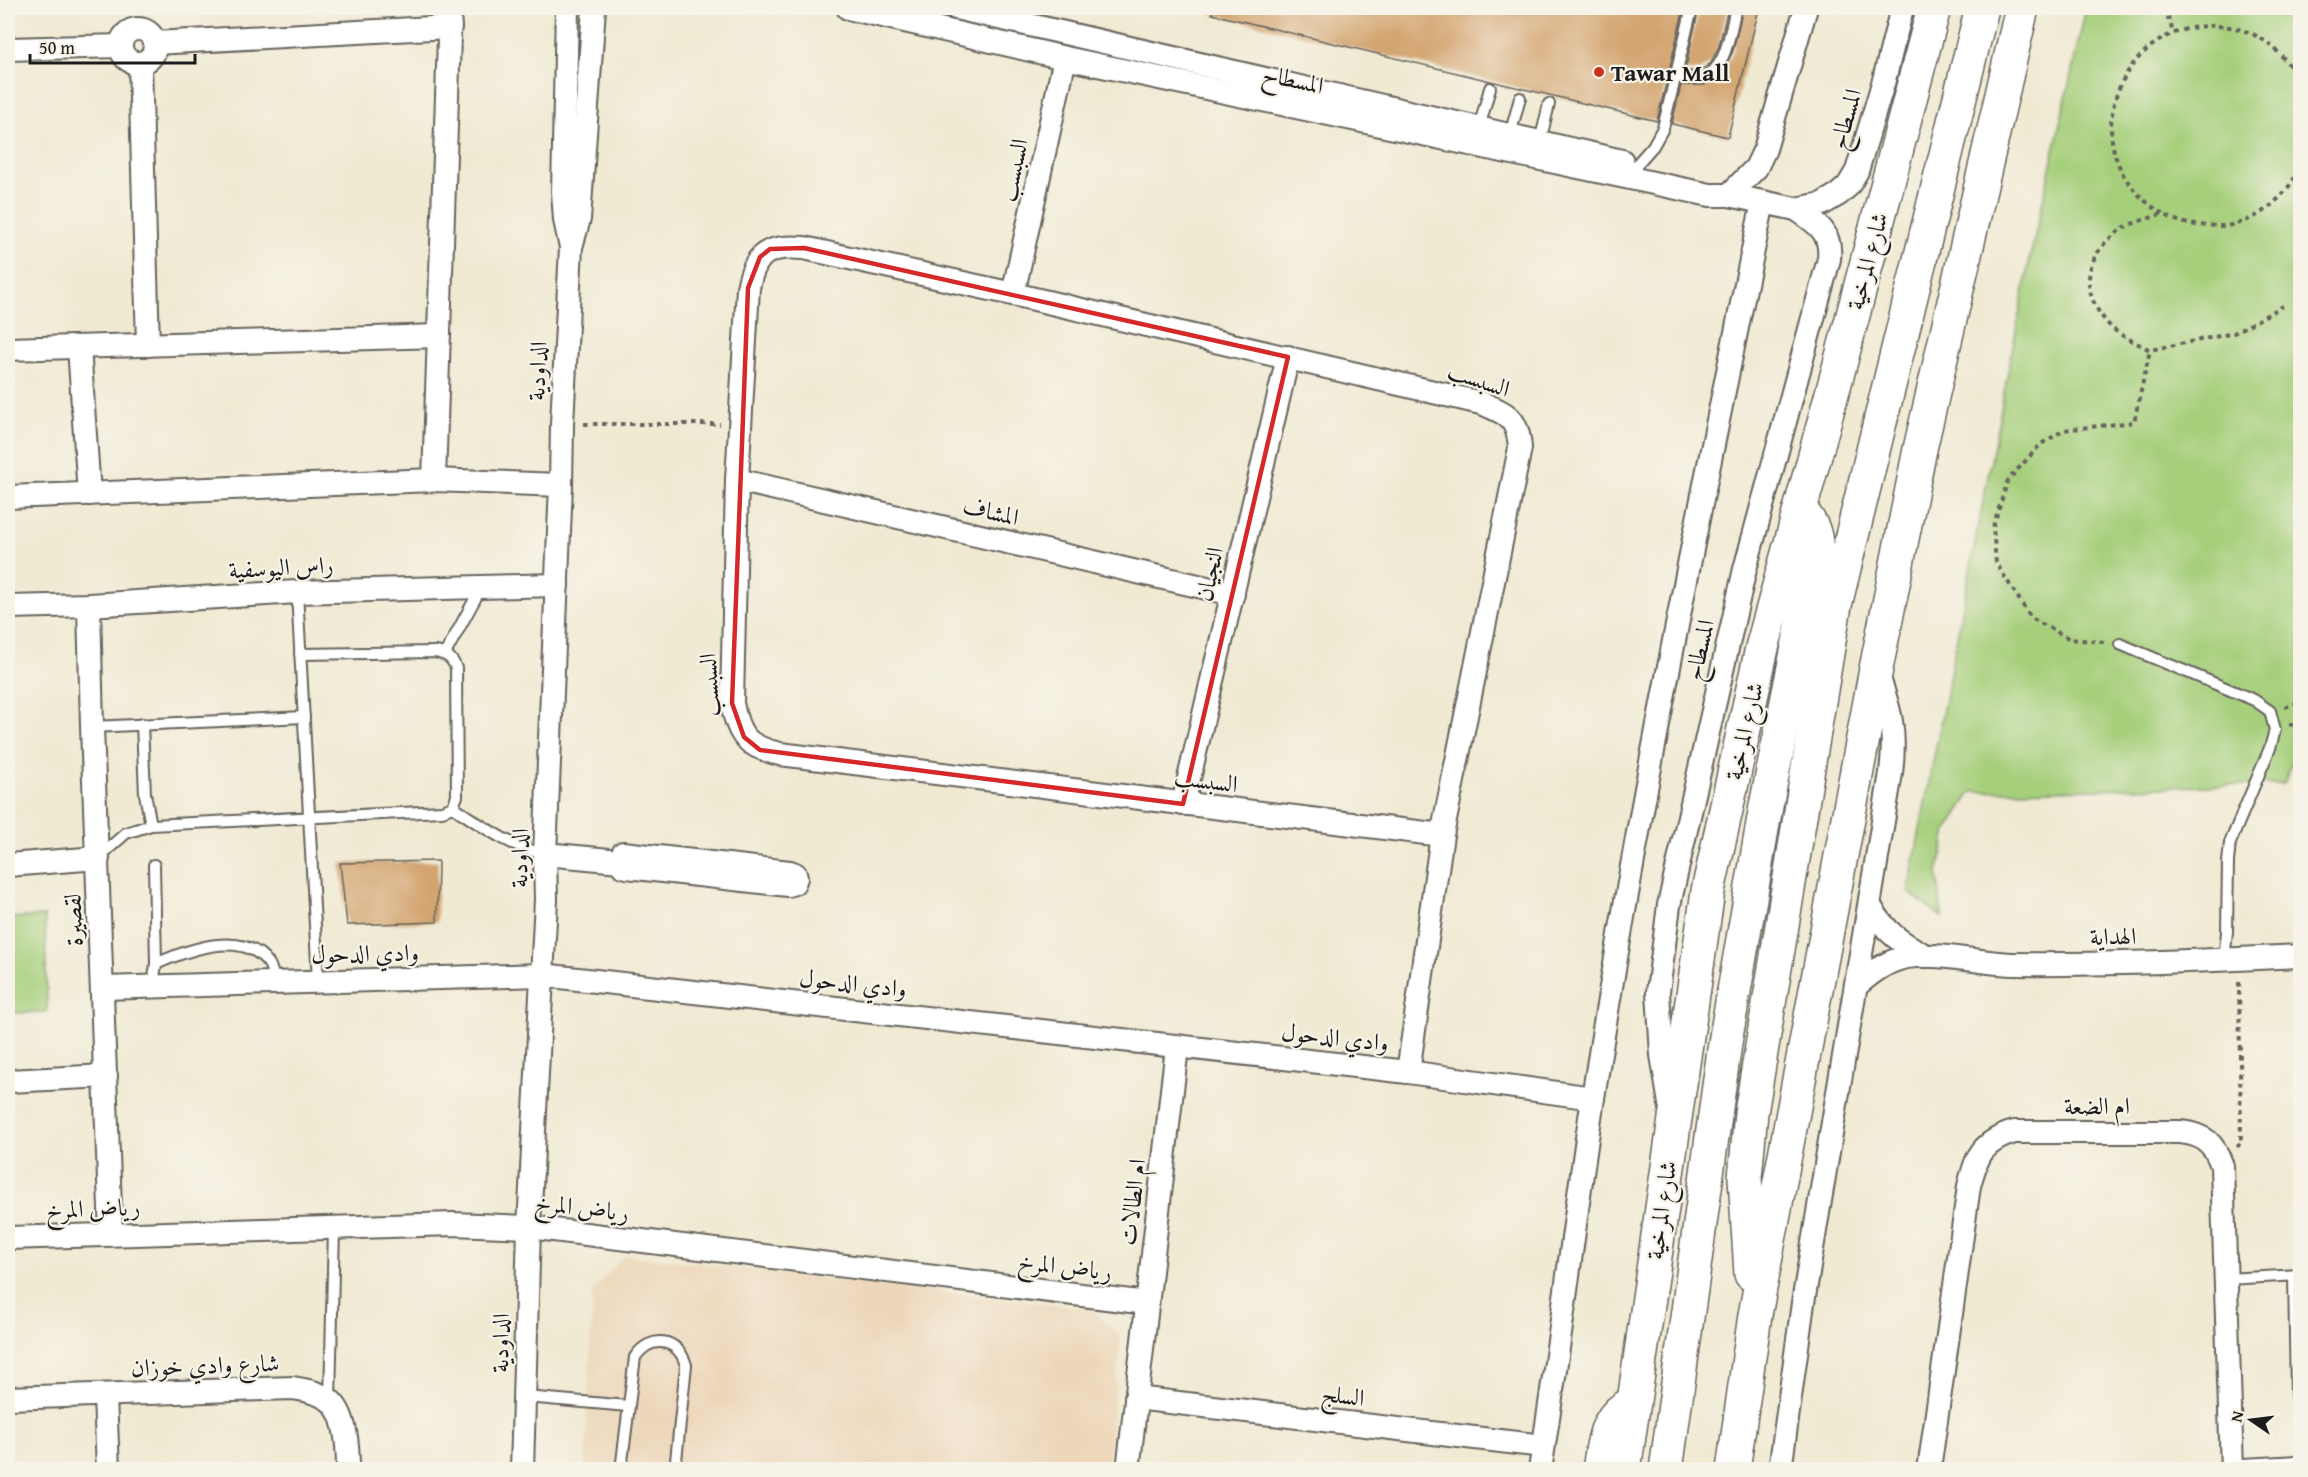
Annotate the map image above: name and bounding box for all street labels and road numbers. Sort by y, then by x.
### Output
street label: المسطاح [1258,55,1327,106]
street label: المسطاح [1820,84,1874,155]
street label: السبسب [989,135,1037,205]
street label: شارع المرخية [1837,208,1900,314]
street label: الداودية [518,340,556,402]
street label: السبسب [1443,352,1515,406]
street label: المشاف [960,488,1022,534]
street label: النجيان [1186,543,1232,605]
street label: راس اليوسفية [228,547,334,587]
street label: المسطاح [1675,616,1727,685]
street label: السبسب [690,652,728,718]
street label: شارع المرخية [1716,679,1775,784]
street label: السبسب [1172,759,1240,801]
street label: الداودية [501,828,537,888]
street label: لقصيرة [55,893,91,947]
street label: الهداية [2089,918,2137,954]
street label: وادي الدحول [311,935,419,973]
street label: وادي الدحول [797,960,909,1008]
street label: وادي الدحول [1279,1014,1391,1062]
street label: ام الضعة [2064,1088,2130,1127]
street label: ام الطالات [1109,1157,1159,1248]
street label: شارع المرخية [1637,1158,1688,1262]
street label: رياض المرخ [532,1184,631,1234]
street label: رياض المرخ [45,1189,141,1231]
street label: رياض المرخ [1015,1243,1114,1293]
street label: الداودية [482,1313,518,1373]
street label: شارع وادي خوزان [130,1345,280,1388]
street label: السلج [1319,1375,1367,1419]

